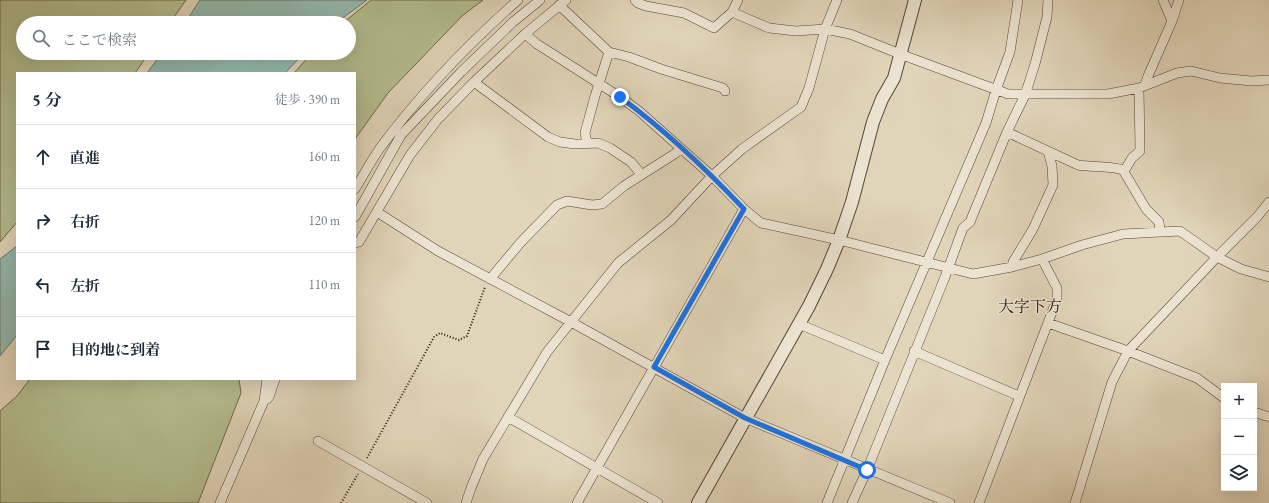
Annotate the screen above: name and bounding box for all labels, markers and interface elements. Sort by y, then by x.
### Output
search box [16,16,356,60]
icon: search [30,27,52,49]
text: ここで検索 [62,30,137,49]
route end [611,88,629,106]
text: 5 分 [32,89,62,111]
text: 徒歩 · 390 m [275,91,340,108]
icon: ahead [32,146,54,168]
text: 直進 [70,148,100,167]
text: 160 m [309,148,340,165]
icon: right [32,210,54,232]
text: 右折 [70,212,100,231]
text: 120 m [309,212,340,229]
icon: left [32,274,54,296]
text: 左折 [70,276,100,295]
text: 110 m [309,276,340,293]
district label: 大字下方 [998,296,1062,317]
icon: arrive [32,338,54,360]
text: 目的地に到着 [70,340,160,359]
map controls [1221,383,1257,491]
button: + [1221,383,1257,419]
button: − [1221,419,1257,455]
button: layers [1221,455,1257,491]
route start [858,461,876,479]

